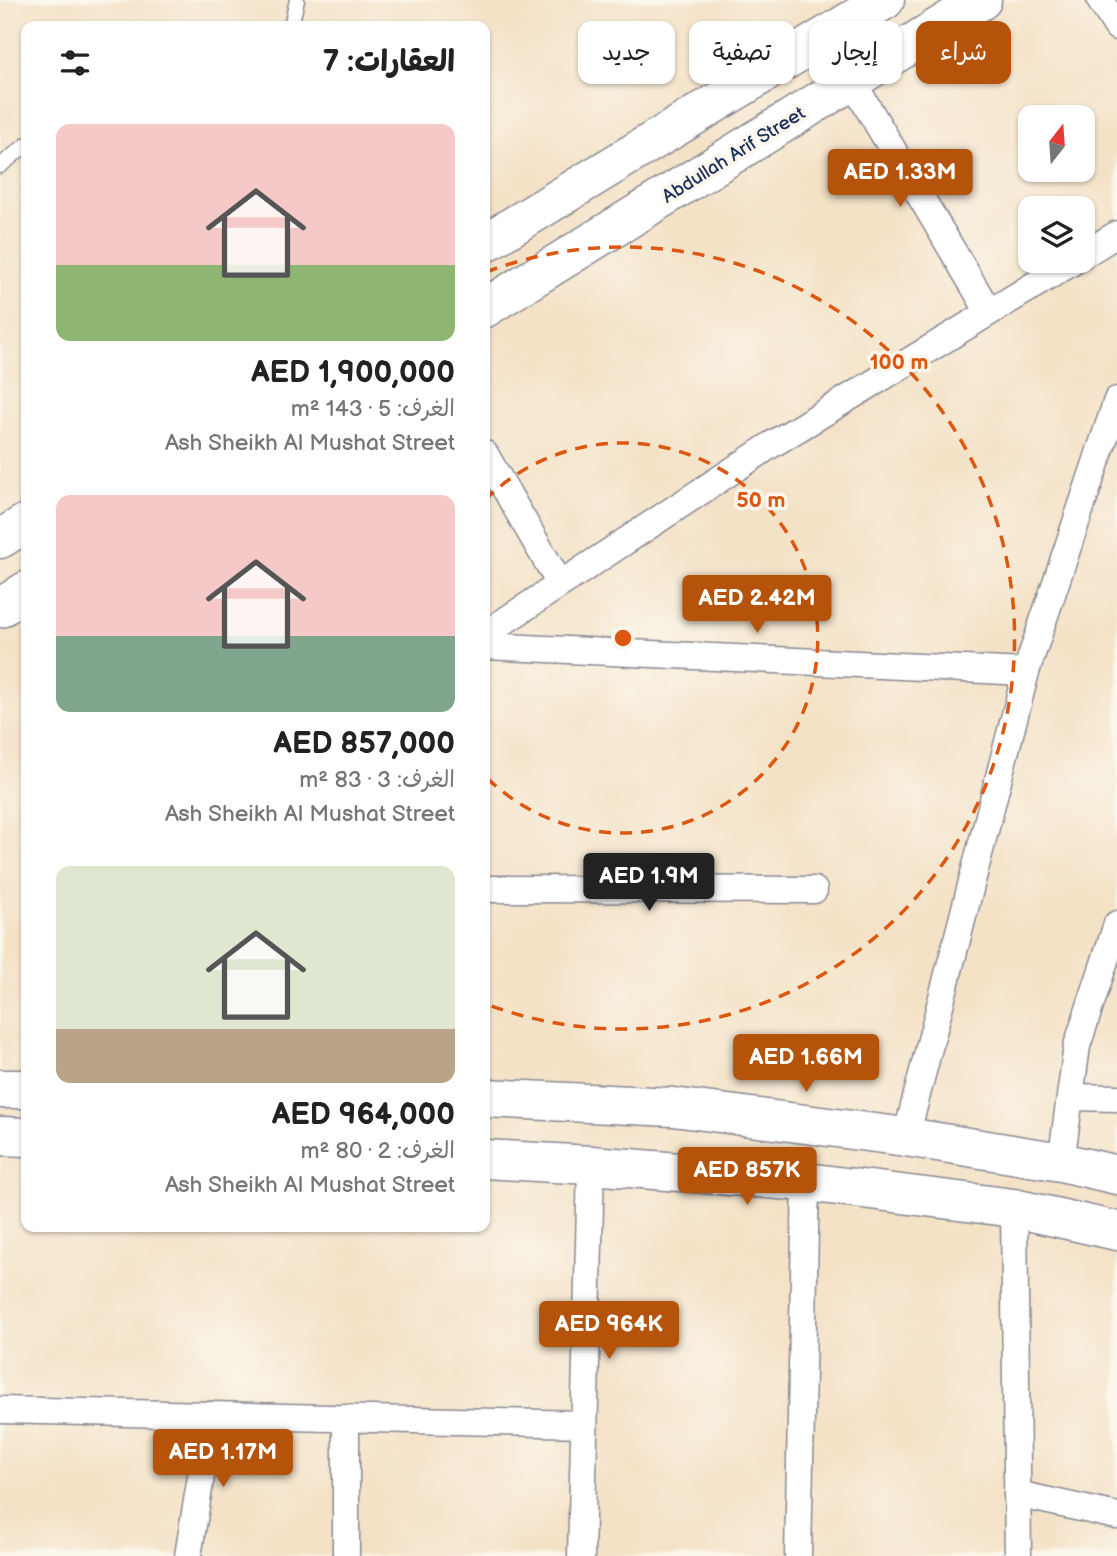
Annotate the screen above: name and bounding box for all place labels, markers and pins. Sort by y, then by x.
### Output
pin: AED 1.33M [820,150,980,209]
pin: AED 2.42M [677,576,837,635]
centre of rings [611,626,635,650]
pin: AED 1.9M [577,853,721,913]
pin: AED 1.66M [726,1034,886,1094]
pin: AED 857K [675,1148,819,1207]
pin: AED 964K [537,1302,681,1361]
pin: AED 1.17M [143,1430,303,1489]

